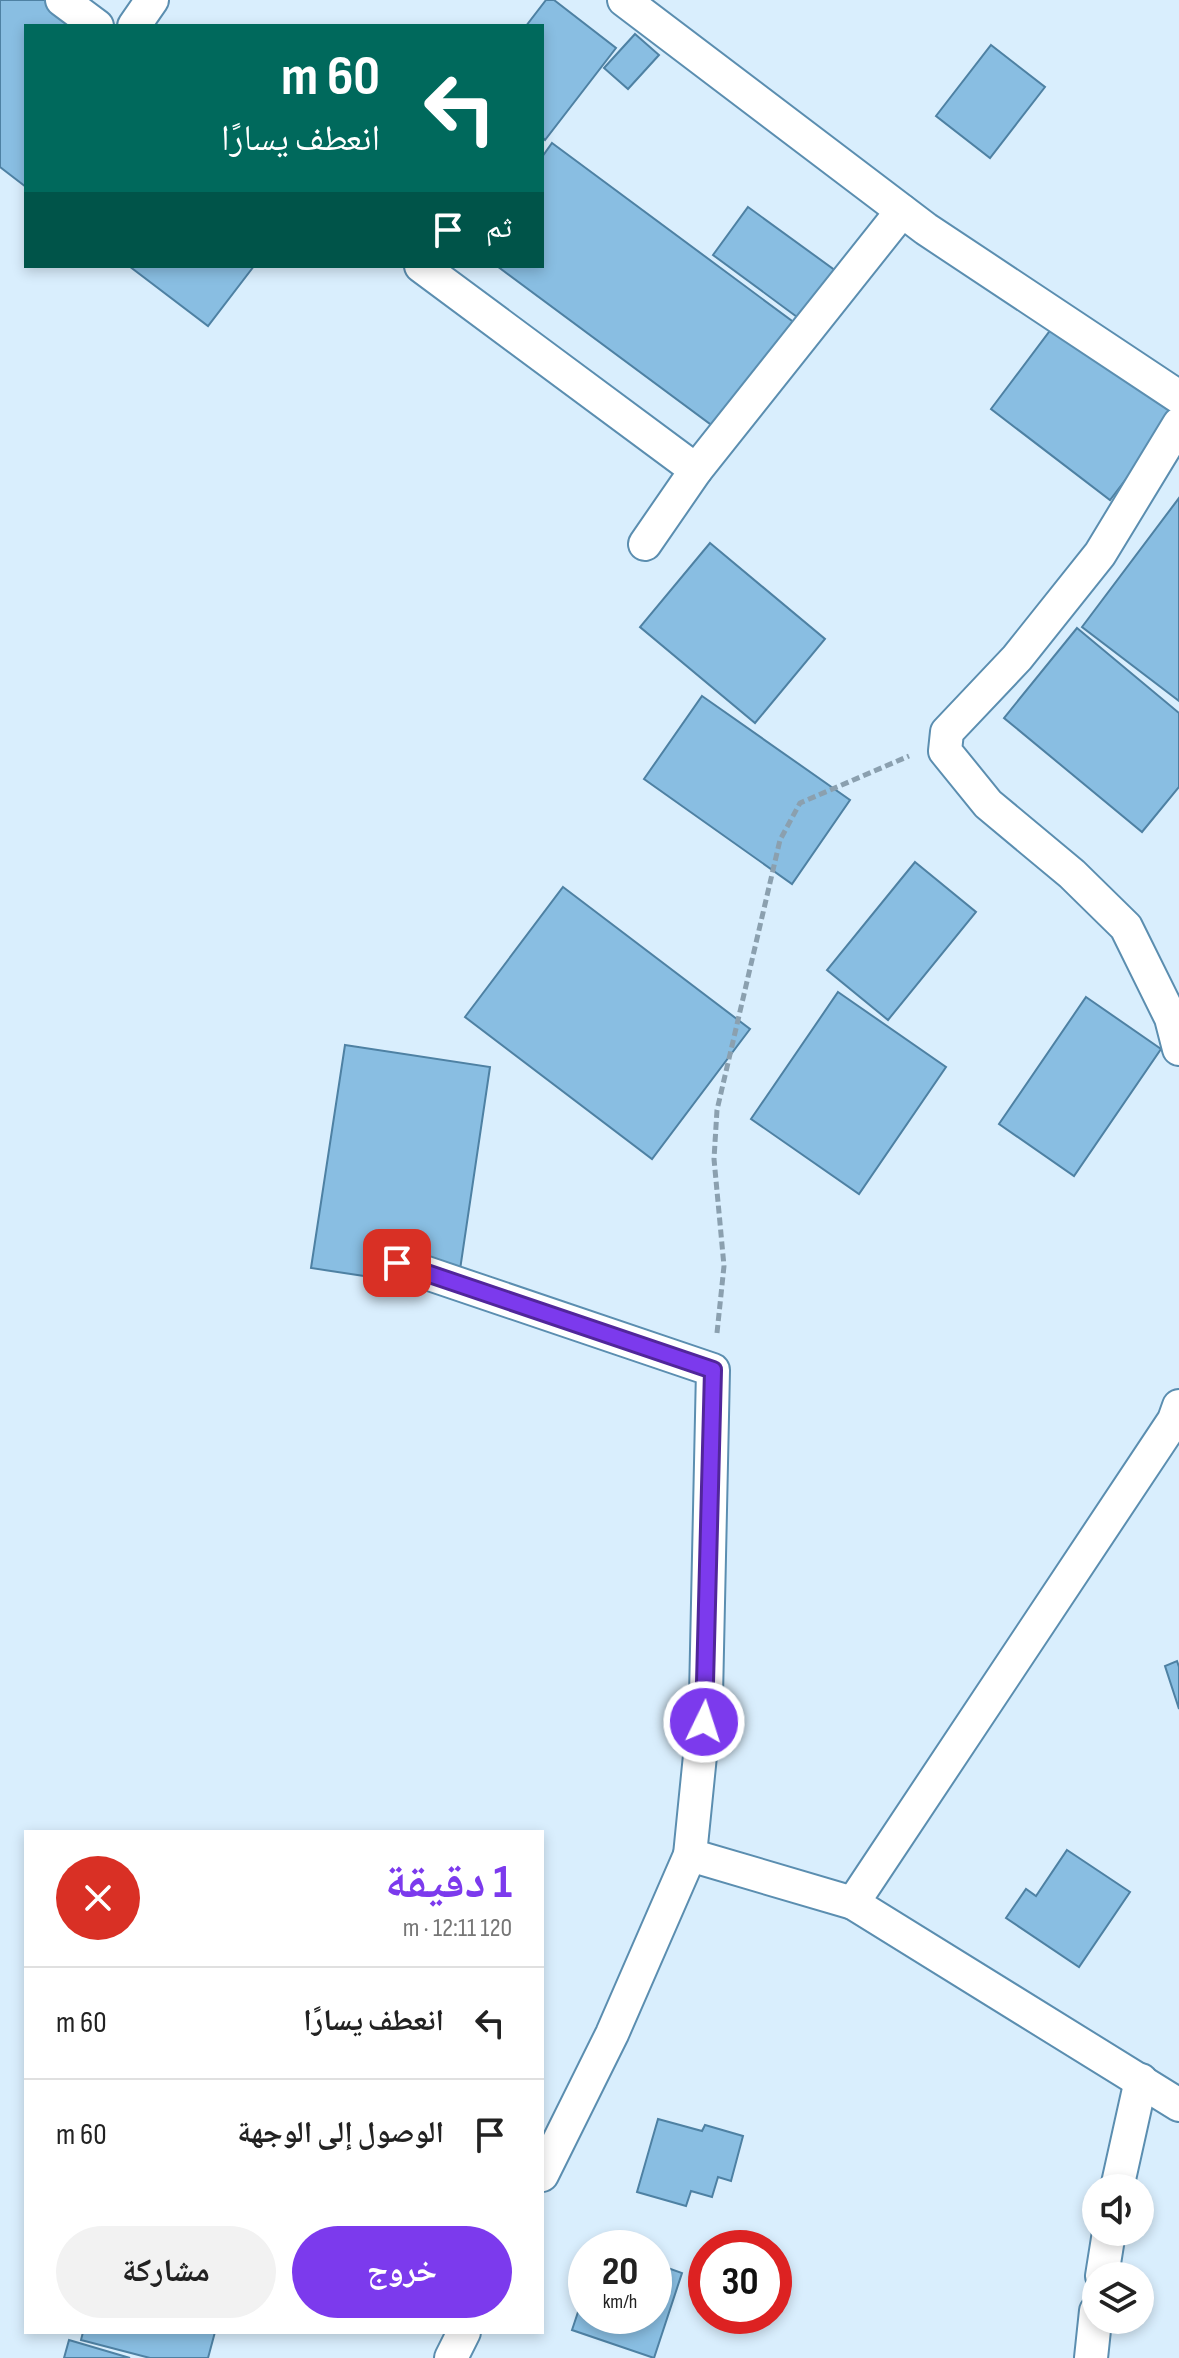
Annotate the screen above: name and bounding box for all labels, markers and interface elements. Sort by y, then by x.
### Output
text: 60 m [281,44,380,111]
icon: left [408,56,512,160]
text: انعطف يسارًا [221,118,380,161]
icon: arrive [426,208,470,252]
text: ثم [486,210,512,246]
pin [363,1229,431,1297]
icon: arrive [375,1241,419,1285]
position arrow [662,1680,746,1764]
text: 1 دقيقة [385,1854,512,1911]
button: close [56,1856,140,1940]
text: 120 m · 12:11 [403,1913,512,1944]
icon: left [468,2001,512,2045]
text: انعطف يسارًا [303,2003,444,2039]
text: 60 m [56,2005,107,2041]
icon: arrive [468,2113,512,2157]
text: الوصول إلى الوجهة [237,2115,444,2151]
text: 60 m [56,2117,107,2153]
map controls [1082,2174,1154,2334]
button: sound [1082,2174,1154,2246]
button: مشاركة [56,2226,276,2318]
button: خروج [292,2226,512,2318]
speed limit sign: 30 [688,2230,792,2334]
text: 20 [602,2248,638,2296]
button: layers [1082,2262,1154,2334]
text: km/h [603,2290,637,2314]

